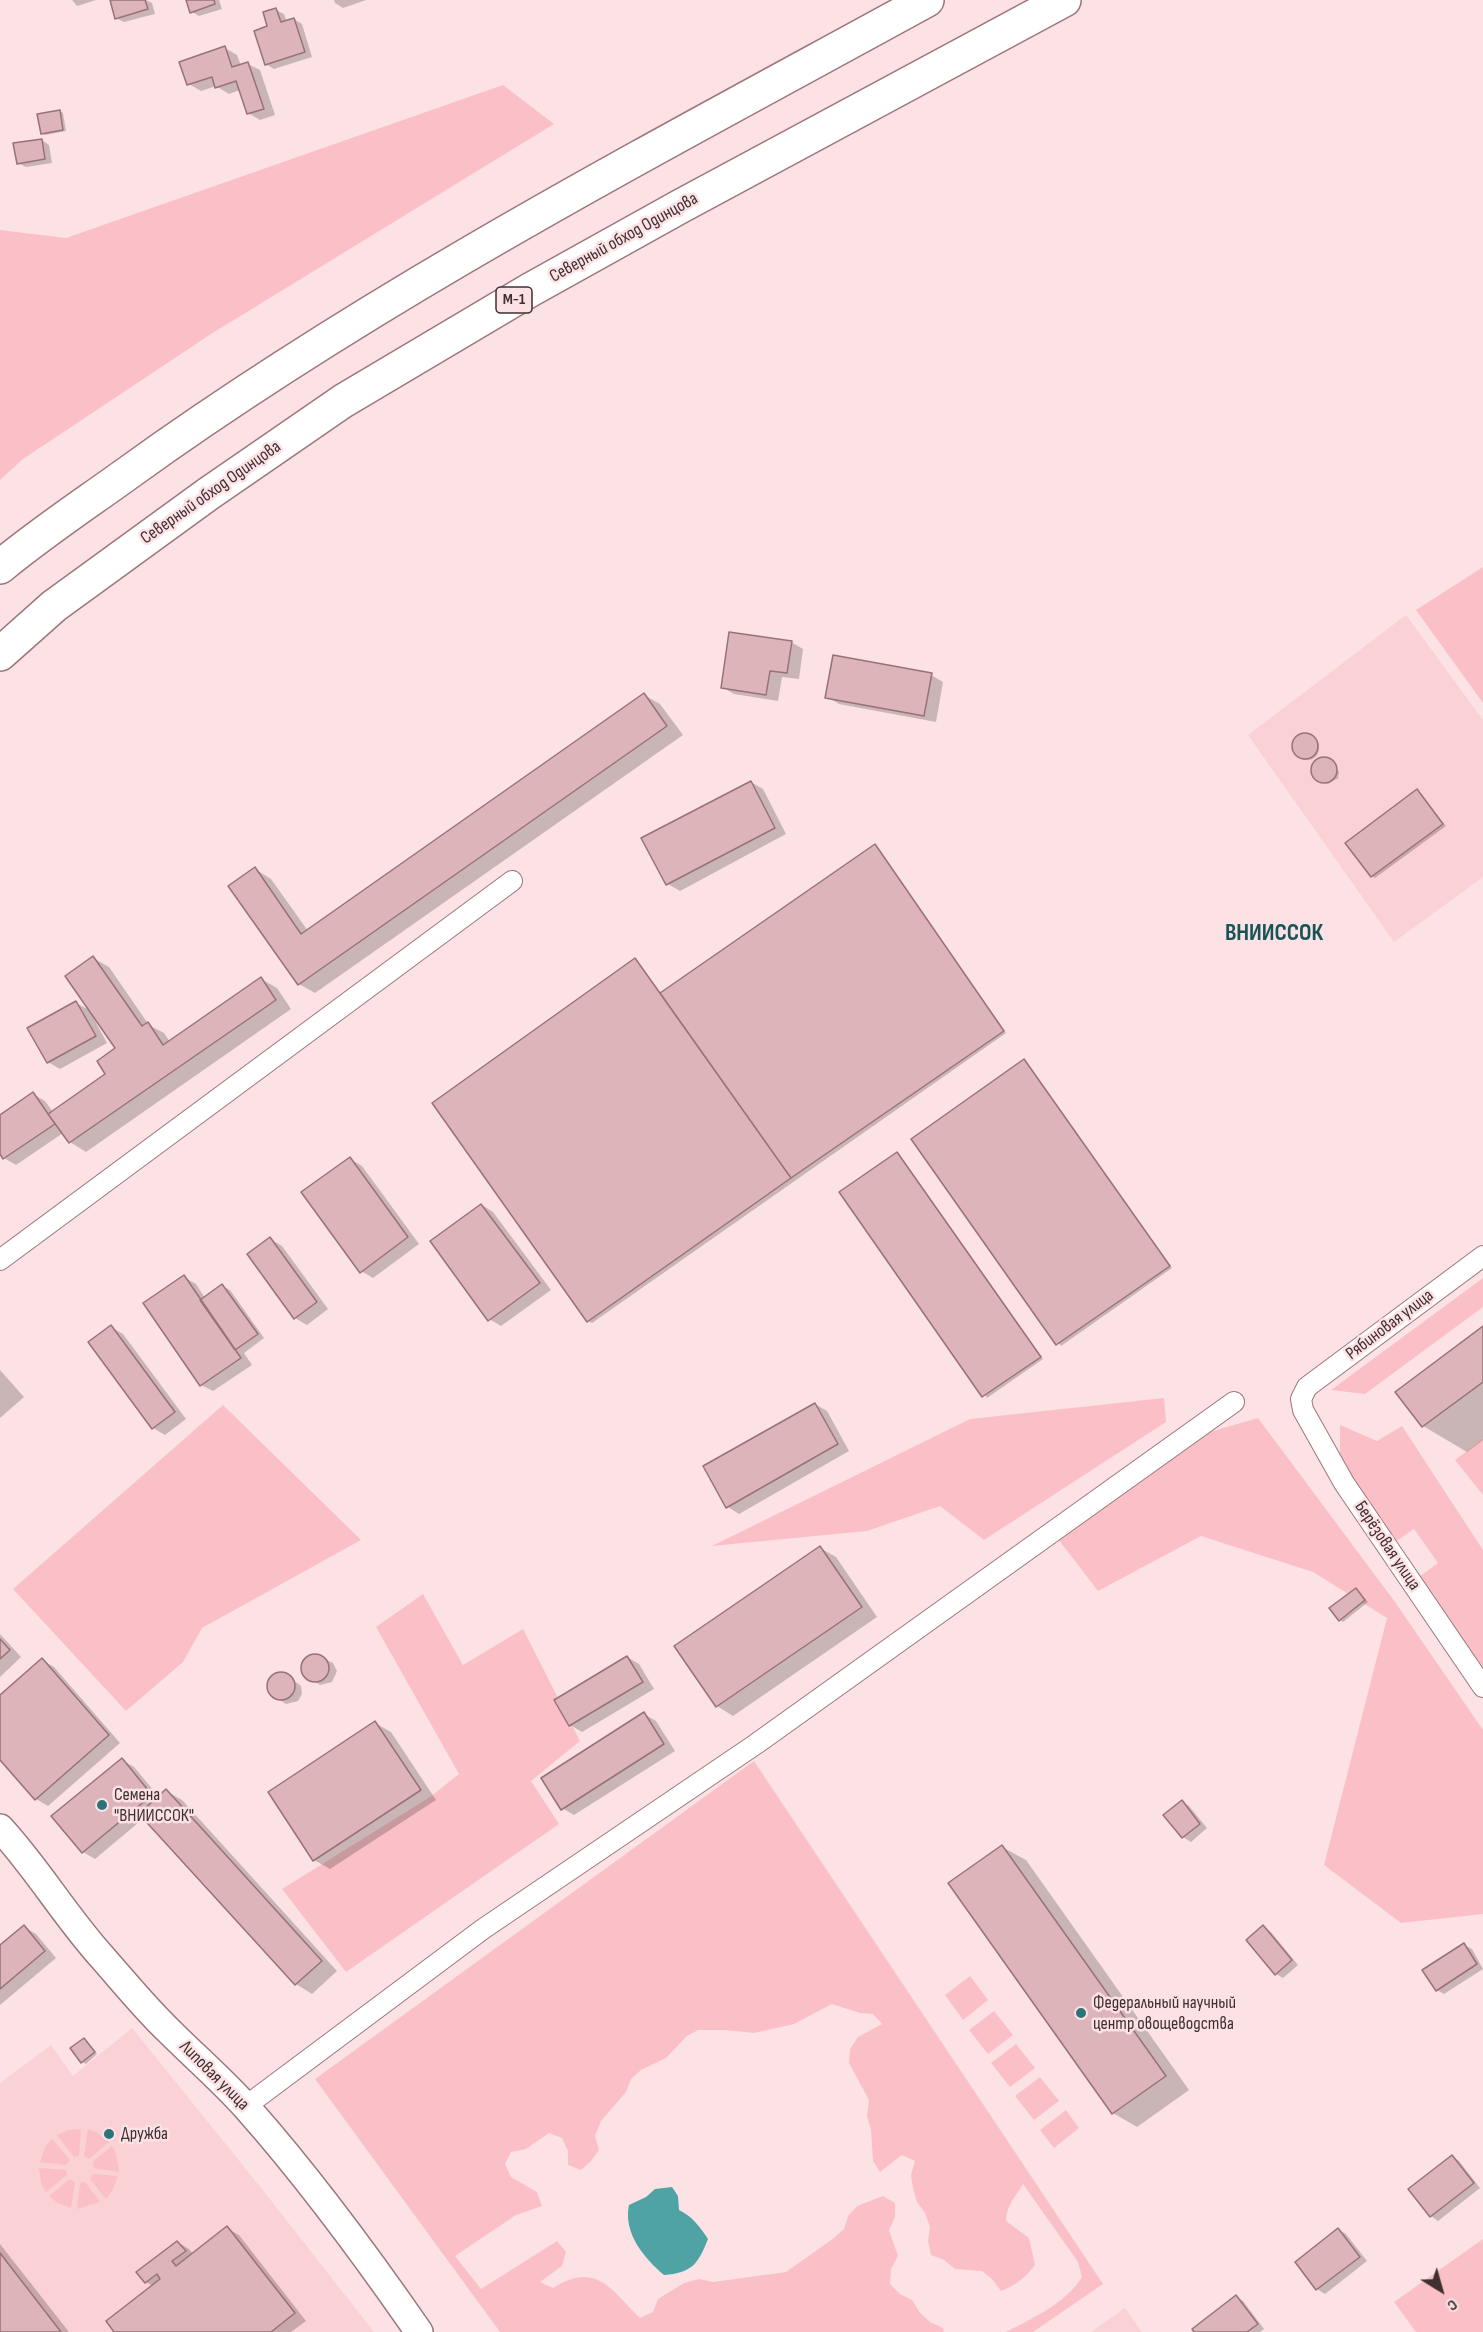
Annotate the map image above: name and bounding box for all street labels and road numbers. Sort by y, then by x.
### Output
street label: Северный обход Одинцова [546,188,702,288]
road number: М-1 [496,287,532,313]
street label: Северный обход Одинцова [137,437,285,549]
street label: Рябиновая улица [1342,1285,1438,1365]
street label: Берёзовая улица [1349,1497,1425,1595]
street label: Липовая улица [175,2037,253,2115]

